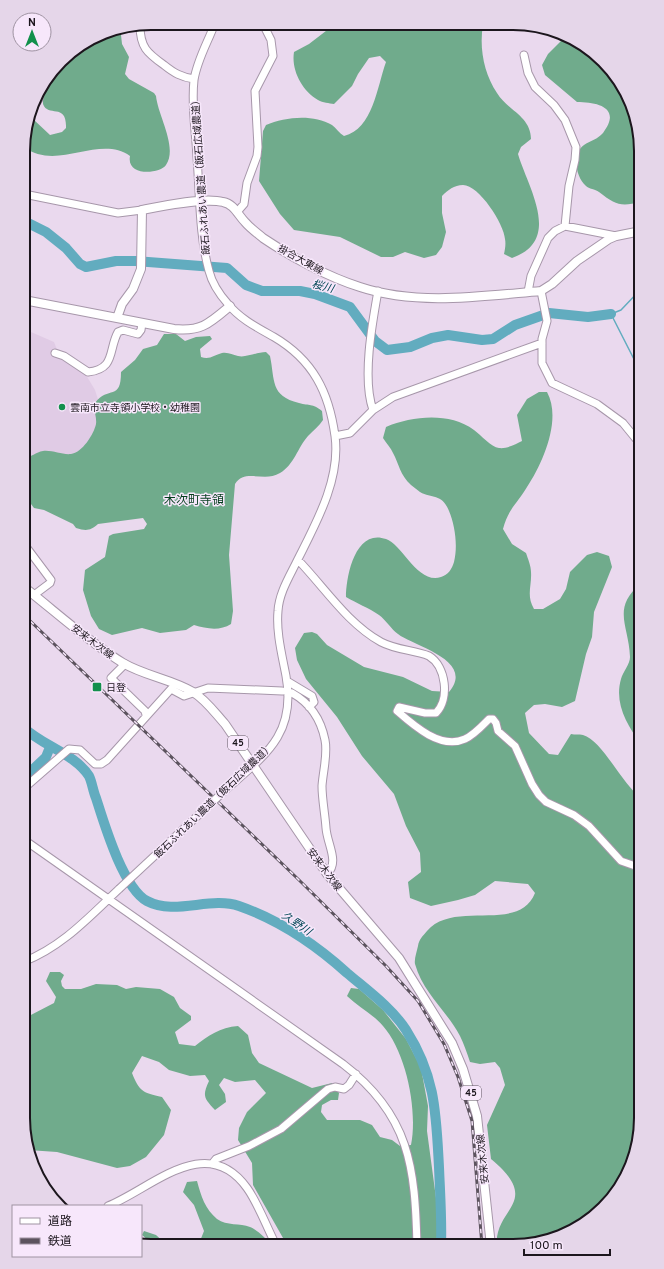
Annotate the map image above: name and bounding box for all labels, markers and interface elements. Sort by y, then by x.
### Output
north arrow [12,12,52,52]
text: N [28,16,36,30]
street label: 飯石ふれあい農道（飯石広域農道） [189,95,214,255]
street label: 掛合大東線 [275,243,325,278]
water label: 桜川 [310,277,336,297]
marker: 雲南市立寺領小学校・幼稚園 [57,402,67,412]
place label: 雲南市立寺領小学校・幼稚園 [70,402,200,415]
district label: 木次町寺領 [164,493,224,509]
street label: 安来木次線 [68,622,116,662]
marker: 日登 [91,681,103,693]
place label: 日登 [106,682,126,695]
road number: 45 [228,736,248,750]
street label: 飯石ふれあい農道（飯石広域農道） [152,741,276,861]
street label: 安来木次線 [304,846,344,894]
water label: 久野川 [279,909,315,939]
road number: 45 [461,1086,481,1100]
street label: 安来木次線 [474,1133,493,1184]
legend [12,1205,142,1257]
text: 道路 [48,1214,72,1230]
scale bar [524,1231,610,1257]
text: 鉄道 [48,1234,72,1250]
text: 100 m [530,1238,563,1254]

